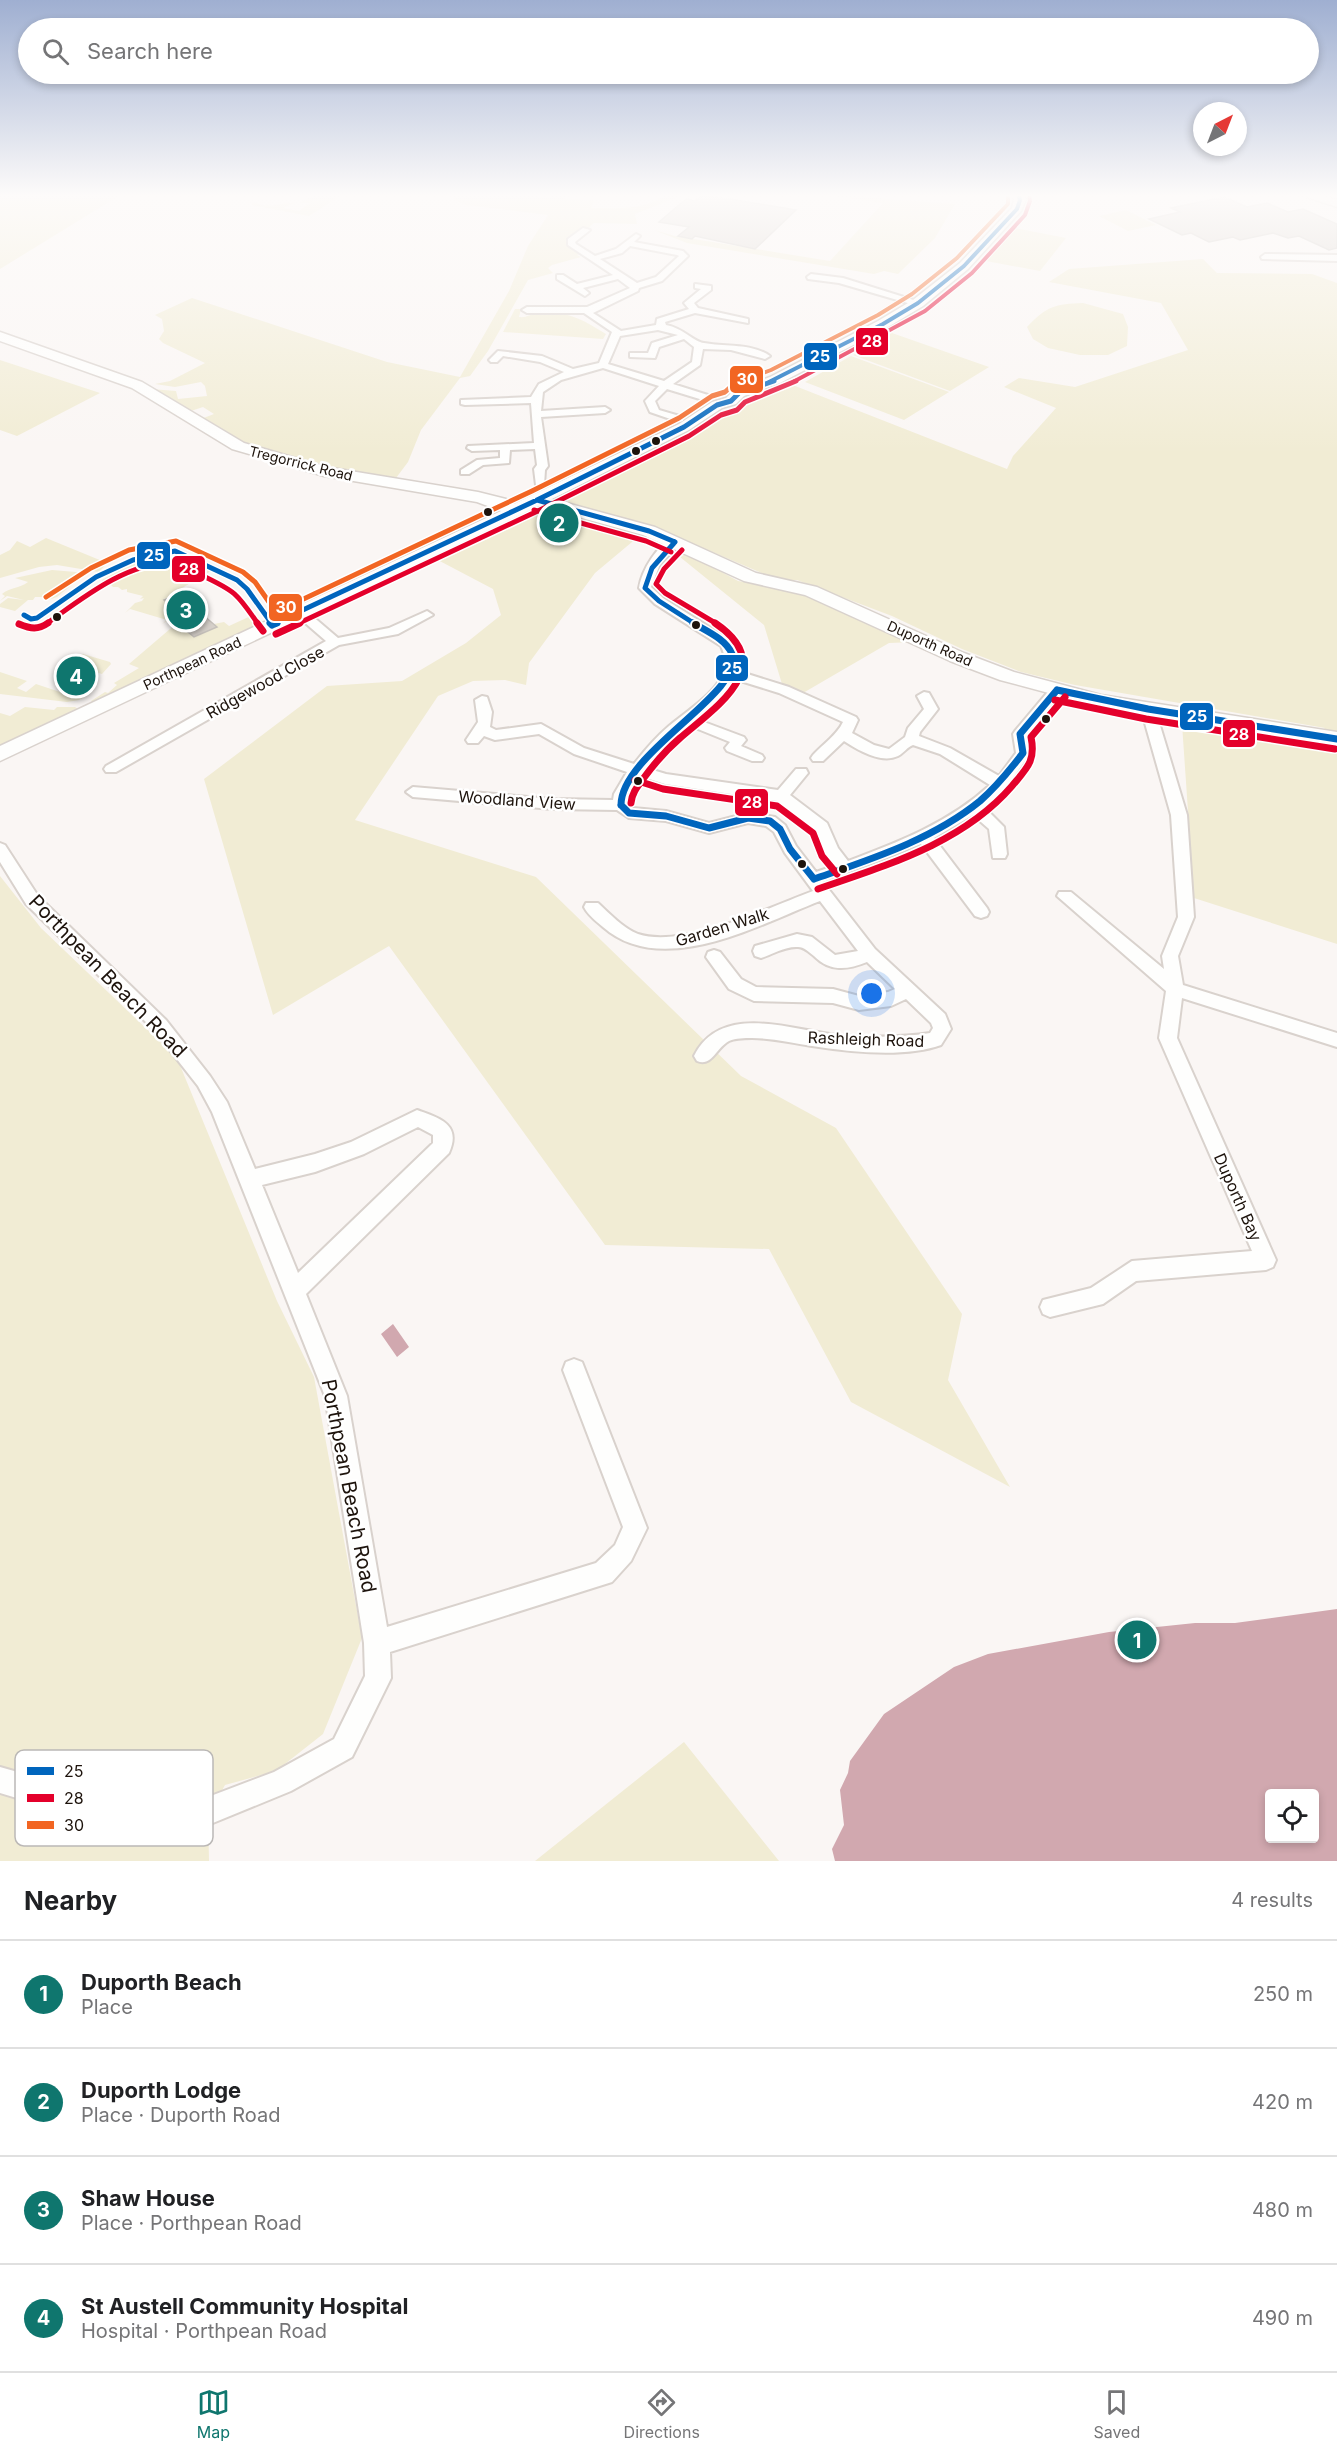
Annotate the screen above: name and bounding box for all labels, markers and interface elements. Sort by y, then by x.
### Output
search box [18,18,1319,84]
icon: search [39,35,72,68]
text: Search here [87,38,213,64]
north arrow [1193,102,1247,156]
line badge: 28 [855,327,889,356]
text: 28 [862,331,882,351]
line badge: 25 [803,342,838,371]
text: 25 [810,346,830,366]
line badge: 30 [729,365,764,394]
text: 30 [736,369,758,389]
unlabelled marker [650,435,662,447]
street label: Tregorrick Road [247,442,355,484]
unlabelled marker [630,445,642,457]
pin: 2 [540,500,578,546]
unlabelled marker [482,506,494,518]
line badge: 25 [136,541,171,570]
text: 25 [144,545,164,565]
line badge: 28 [171,555,206,583]
text: 28 [179,559,199,579]
pin: 3 [166,588,206,632]
line badge: 30 [268,593,303,622]
text: 30 [275,597,297,617]
unlabelled marker [51,611,63,623]
street label: Duporth Road [885,617,975,669]
unlabelled marker [690,619,702,631]
street label: Porthpean Road [140,633,244,693]
street label: Ridgewood Close [202,641,328,723]
pin: 4 [56,654,96,698]
line badge: 25 [715,654,749,682]
text: 25 [722,658,742,678]
line badge: 25 [1179,702,1214,731]
text: 25 [1187,706,1207,726]
unlabelled marker [1040,713,1052,725]
line badge: 28 [1222,719,1256,748]
text: 28 [1229,724,1249,744]
unlabelled marker [632,775,644,787]
street label: Woodland View [458,786,576,814]
line badge: 28 [734,788,769,817]
text: 28 [742,792,762,812]
unlabelled marker [796,858,808,870]
unlabelled marker [837,863,849,875]
street label: Porthpean Beach Road [24,890,192,1062]
street label: Garden Walk [673,903,771,951]
your location [857,979,886,1008]
street label: Rashleigh Road [807,1027,925,1051]
street label: Duporth Bay [1210,1150,1266,1244]
street label: Porthpean Beach Road [317,1377,381,1595]
pin: 1 [1118,1618,1156,1662]
legend [15,1750,213,1846]
text: 25 [64,1761,83,1781]
text: 28 [64,1788,84,1808]
map controls [1265,1789,1319,1843]
button: locate [1265,1789,1319,1843]
text: 30 [64,1815,84,1835]
text: Nearby [24,1885,117,1916]
text: 4 results [1231,1888,1313,1912]
text: Duporth Beach [81,1969,242,1995]
text: 1 [39,1982,48,2006]
text: 250 m [1253,1982,1313,2006]
text: Place [81,1995,133,2019]
text: Duporth Lodge [81,2077,241,2103]
text: 2 [37,2090,50,2114]
text: 420 m [1252,2090,1313,2114]
text: Place · Duporth Road [81,2103,281,2127]
text: Shaw House [81,2185,215,2211]
text: 3 [37,2198,50,2222]
text: 480 m [1252,2198,1313,2222]
text: Place · Porthpean Road [81,2211,302,2235]
text: St Austell Community Hospital [81,2293,408,2319]
text: 4 [37,2306,50,2330]
text: 490 m [1252,2306,1313,2330]
text: Hospital · Porthpean Road [81,2319,327,2343]
tab: Map [197,2386,230,2442]
tab: Directions [624,2386,700,2442]
tab: Saved [1093,2386,1140,2442]

